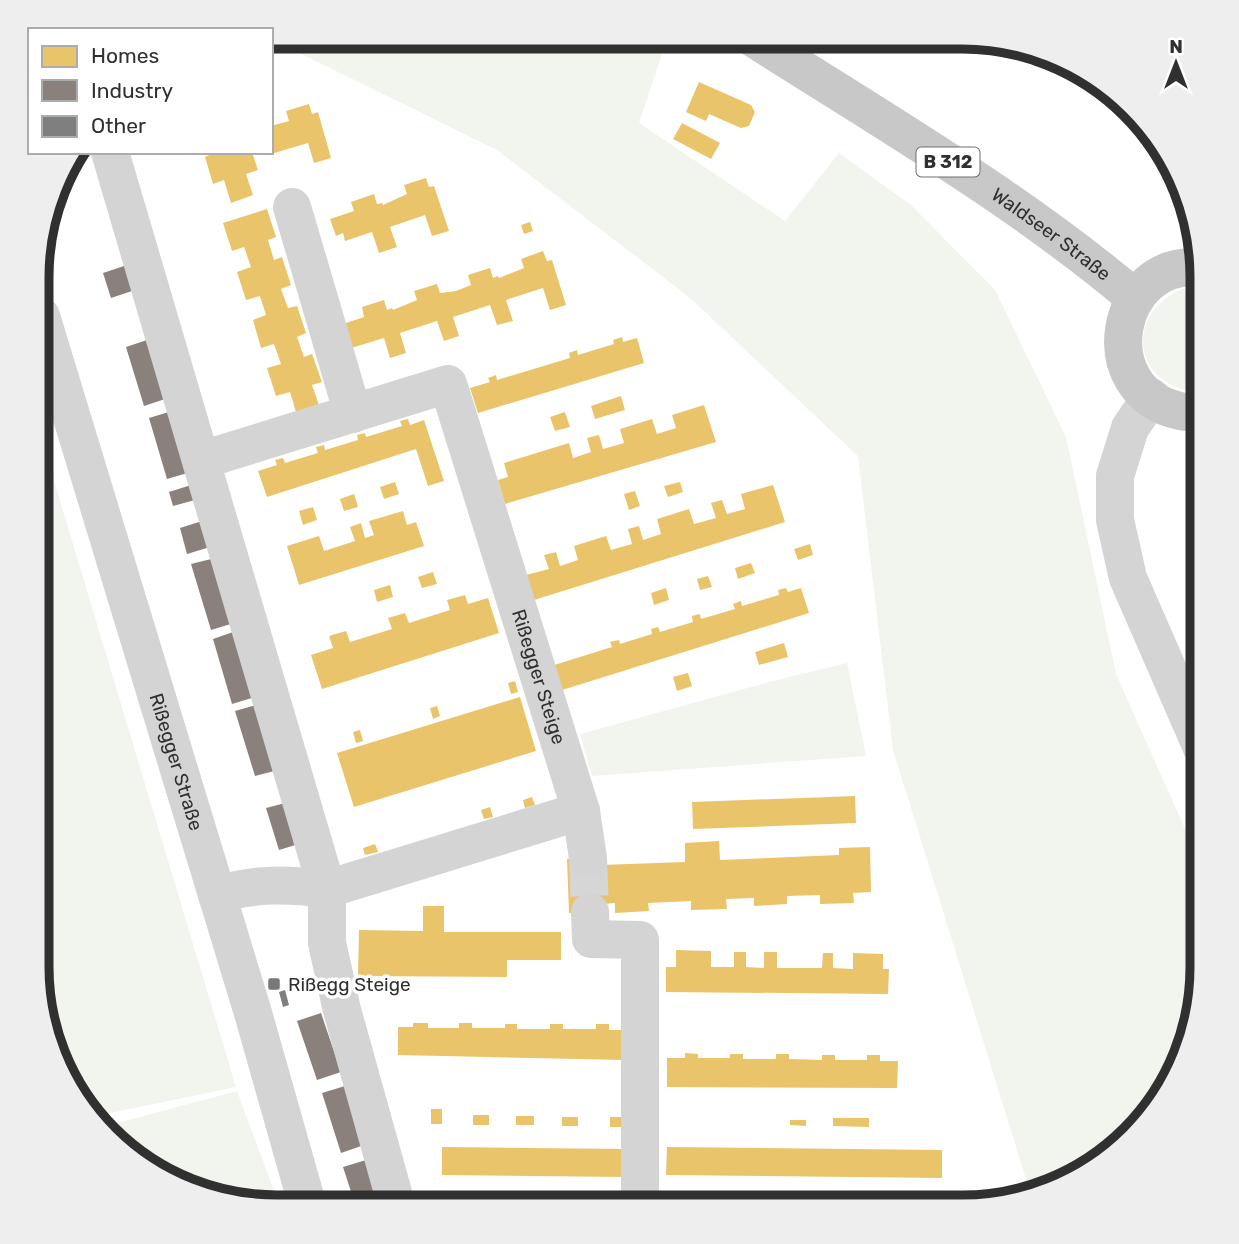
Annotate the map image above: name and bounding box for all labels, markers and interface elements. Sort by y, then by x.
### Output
legend [28,28,273,154]
north arrow [1141,28,1211,98]
text: N [1169,35,1183,58]
text: Homes [91,43,159,68]
text: Industry [91,78,173,103]
text: Other [91,113,146,138]
road number: B 312 [916,148,979,176]
street label: Waldseer Straße [987,182,1116,285]
street label: Rißegger Steige [507,606,571,747]
street label: Rißegger Straße [145,690,208,833]
place label: Rißegg Steige [288,973,411,996]
marker: Rißegg Steige [266,976,282,992]

